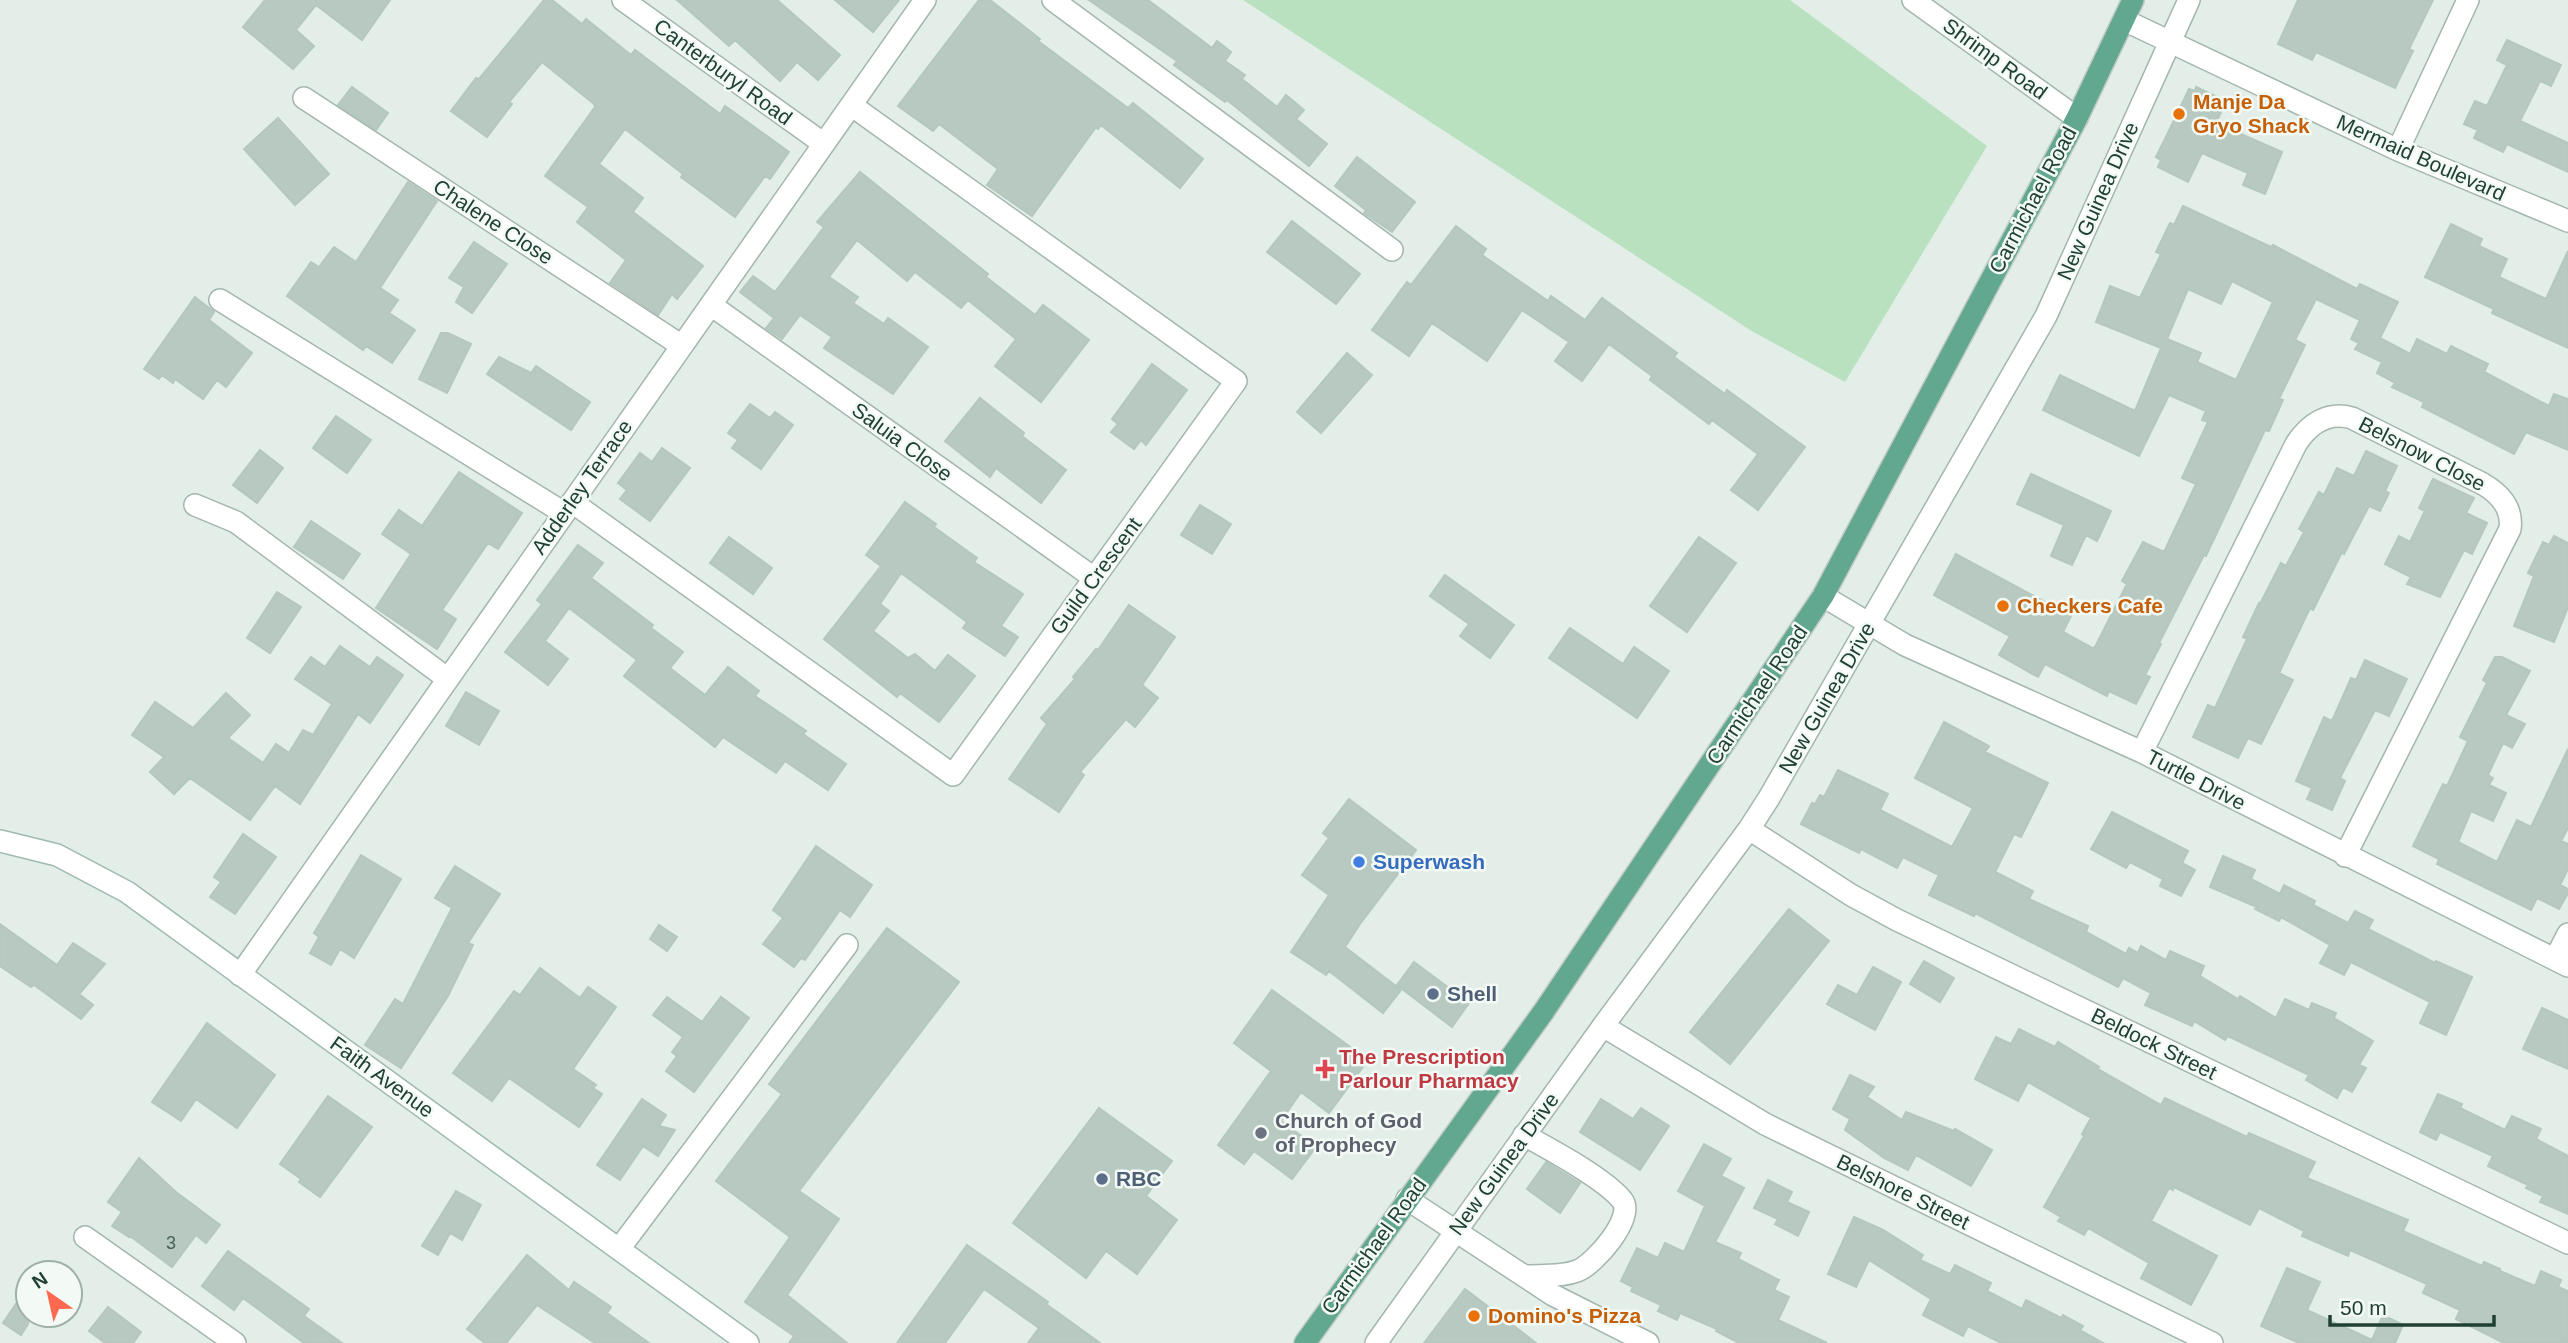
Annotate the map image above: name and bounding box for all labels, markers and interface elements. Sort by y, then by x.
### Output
street label: Shrimp Road [1939,13,2052,104]
street label: Canterburyl Road [650,14,797,129]
place label: Manje Da Gryo Shack [2193,90,2310,137]
marker: Manje Da Gryo Shack [2171,106,2187,122]
street label: Mermaid Boulevard [2333,110,2509,205]
street label: New Guinea Drive [2052,118,2143,283]
street label: Carmichael Road [1984,123,2081,277]
street label: Chalene Close [429,174,557,269]
street label: Saluia Close [848,398,957,486]
street label: Belsnow Close [2355,412,2489,495]
street label: Adderley Terrace [527,415,636,558]
street label: Guild Crescent [1045,513,1146,639]
place label: Checkers Cafe [2017,594,2163,617]
marker: Checkers Cafe [1995,598,2011,614]
street label: New Guinea Drive [1774,618,1879,777]
street label: Carmichael Road [1702,621,1811,768]
street label: Turtle Drive [2143,745,2249,814]
place label: Superwash [1373,850,1485,873]
marker: Superwash [1351,854,1367,870]
place label: Shell [1447,982,1497,1005]
marker: Shell [1425,986,1441,1002]
street label: Beldock Street [2088,1003,2221,1084]
street label: Faith Avenue [326,1031,438,1122]
place label: The Prescription Parlour Pharmacy [1339,1045,1519,1092]
marker: The Prescription Parlour Pharmacy [1317,1061,1333,1077]
street label: New Guinea Drive [1444,1088,1563,1239]
place label: Church of God of Prophecy [1275,1109,1422,1156]
marker: Church of God of Prophecy [1253,1125,1269,1141]
street label: Belshore Street [1833,1149,1973,1234]
place label: RBC [1116,1167,1162,1190]
marker: RBC [1094,1171,1110,1187]
street label: Carmichael Road [1317,1173,1431,1318]
house number: 3 [166,1233,176,1253]
north arrow [14,1259,84,1329]
text: N [28,1268,51,1293]
scale bar [2330,1284,2494,1328]
text: 50 m [2340,1296,2387,1319]
place label: Domino's Pizza [1488,1304,1642,1327]
marker: Domino's Pizza [1466,1308,1482,1324]

